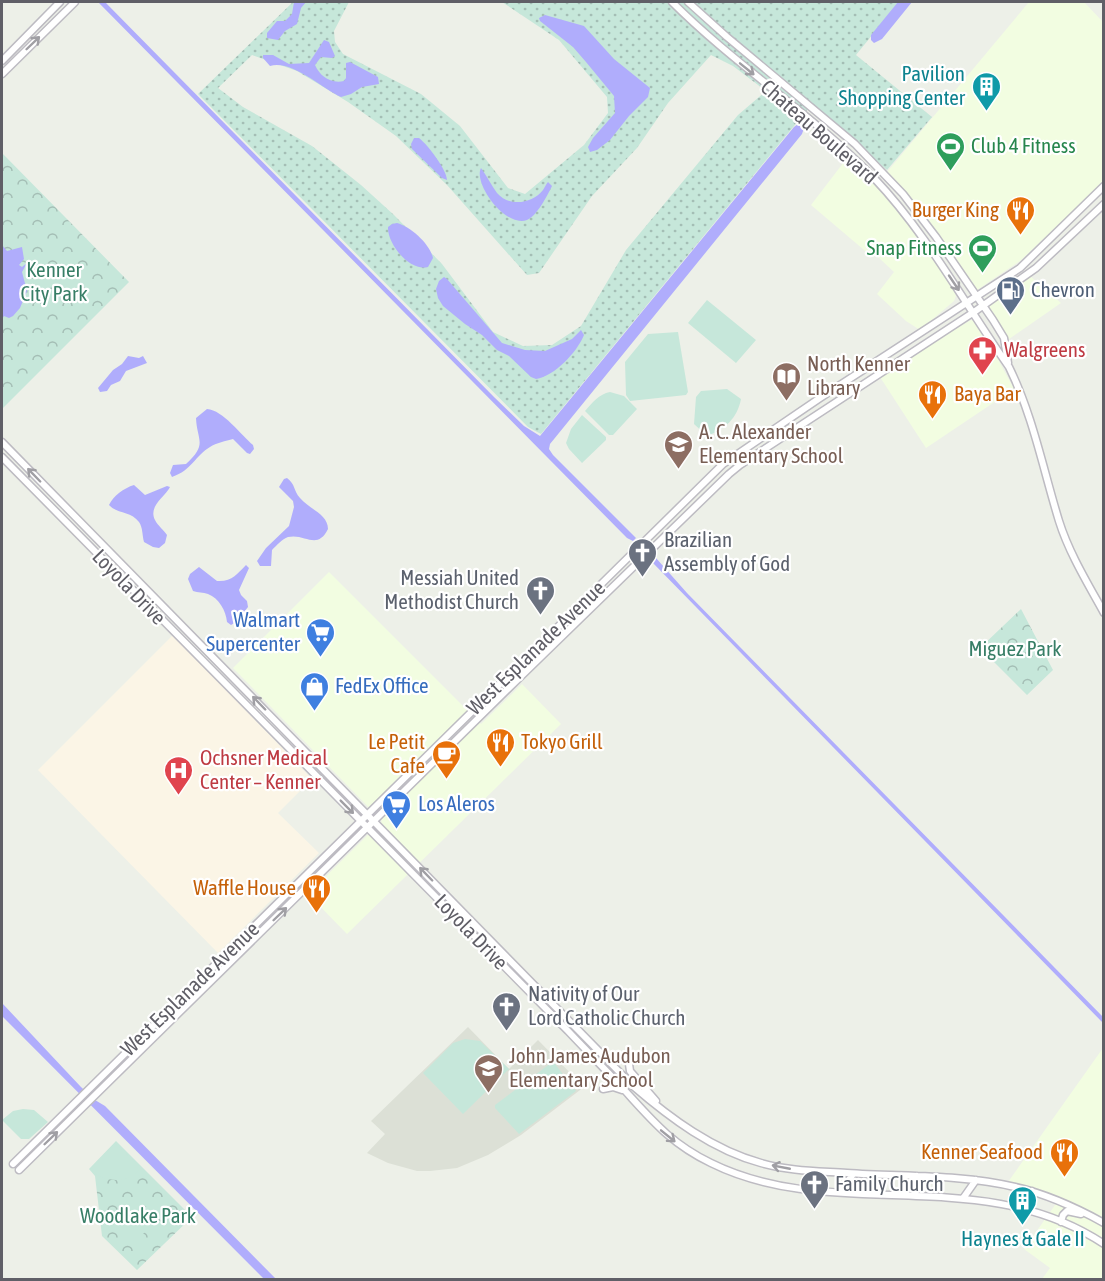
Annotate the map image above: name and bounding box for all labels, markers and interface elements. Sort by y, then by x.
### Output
one-way arrow [25,35,40,50]
place label: Pavilion Shopping Center [839,61,966,109]
one-way arrow [739,62,755,75]
building icon: Pavilion Shopping Center [970,70,1002,112]
street label: Chateau Boulevard [756,74,883,188]
sports icon: Club 4 Fitness [934,130,966,172]
place label: Club 4 Fitness [971,133,1076,157]
restaurant icon: Burger King [1004,194,1036,236]
place label: Burger King [912,197,999,221]
sports icon: Snap Fitness [967,232,999,274]
place label: Snap Fitness [867,235,962,259]
park label: Kenner City Park [21,257,87,305]
one-way arrow [948,274,960,291]
fuel station icon: Chevron [994,274,1026,316]
place label: Chevron [1031,277,1095,301]
pharmacy icon: Walgreens [967,334,999,376]
place label: Walgreens [1004,337,1085,361]
place label: North Kenner Library [807,351,911,399]
library icon: North Kenner Library [770,360,802,402]
restaurant icon: Baya Bar [917,378,949,420]
place label: Baya Bar [954,381,1022,405]
place label: A. C. Alexander Elementary School [699,419,844,467]
school or university icon: A. C. Alexander Elementary School [662,428,694,470]
one-way arrow [26,467,41,482]
place label: Brazilian Assembly of God [664,527,790,575]
church icon: Brazilian Assembly of God [627,536,659,578]
street label: Loyola Drive [88,544,171,629]
place label: Messiah United Methodist Church [384,565,519,613]
church icon: Messiah United Methodist Church [524,574,556,616]
street label: West Esplanade Avenue [461,575,609,719]
place label: Walmart Supercenter [206,607,301,655]
supermarket icon: Walmart Supercenter [305,616,337,658]
park label: Miguez Park [968,636,1062,660]
shop icon: FedEx Office [298,670,330,712]
place label: FedEx Office [335,673,429,697]
one-way arrow [252,696,266,711]
restaurant icon: Tokyo Grill [484,726,516,768]
place label: Le Petit Cafe [368,729,425,777]
place label: Tokyo Grill [521,729,603,753]
cafe icon: Le Petit Cafe [430,738,462,780]
place label: Ochsner Medical Center – Kenner [200,745,328,793]
hospital icon: Ochsner Medical Center – Kenner [163,754,195,796]
supermarket icon: Los Aleros [381,788,413,830]
place label: Los Aleros [418,791,495,815]
one-way arrow [340,799,355,814]
one-way arrow [418,866,433,881]
restaurant icon: Waffle House [301,872,333,914]
place label: Waffle House [193,875,296,899]
street label: Loyola Drive [430,889,513,974]
one-way arrow [273,907,288,922]
street label: West Esplanade Avenue [115,916,263,1060]
place label: Nativity of Our Lord Catholic Church [528,981,685,1029]
church icon: Nativity of Our Lord Catholic Church [491,990,523,1032]
place label: John James Audubon Elementary School [509,1043,671,1091]
school or university icon: John James Audubon Elementary School [472,1052,504,1094]
one-way arrow [660,1129,676,1142]
one-way arrow [44,1131,59,1145]
restaurant icon: Kenner Seafood [1048,1136,1080,1178]
place label: Kenner Seafood [921,1139,1043,1163]
one-way arrow [771,1161,791,1172]
church icon: Family Church [798,1168,830,1210]
place label: Family Church [835,1171,944,1195]
building icon: Haynes & Gale II [1007,1184,1039,1226]
park label: Woodlake Park [80,1203,196,1227]
place label: Haynes & Gale II [961,1226,1085,1250]

